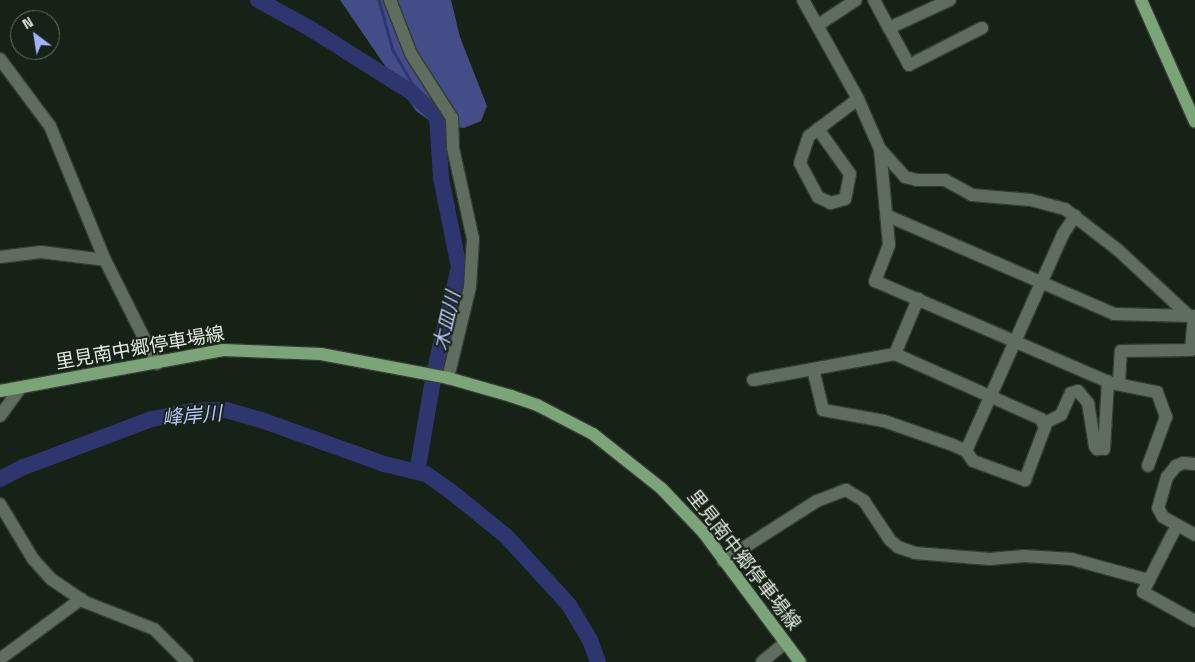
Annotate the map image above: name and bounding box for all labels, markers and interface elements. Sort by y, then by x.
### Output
north arrow [10,10,60,60]
text: N [19,13,36,33]
water label: 木皿川 [429,289,465,353]
street label: 里見南中郷停車場線 [54,322,226,374]
water label: 峰岸川 [161,401,223,431]
street label: 里見南中郷停車場線 [682,486,806,634]

